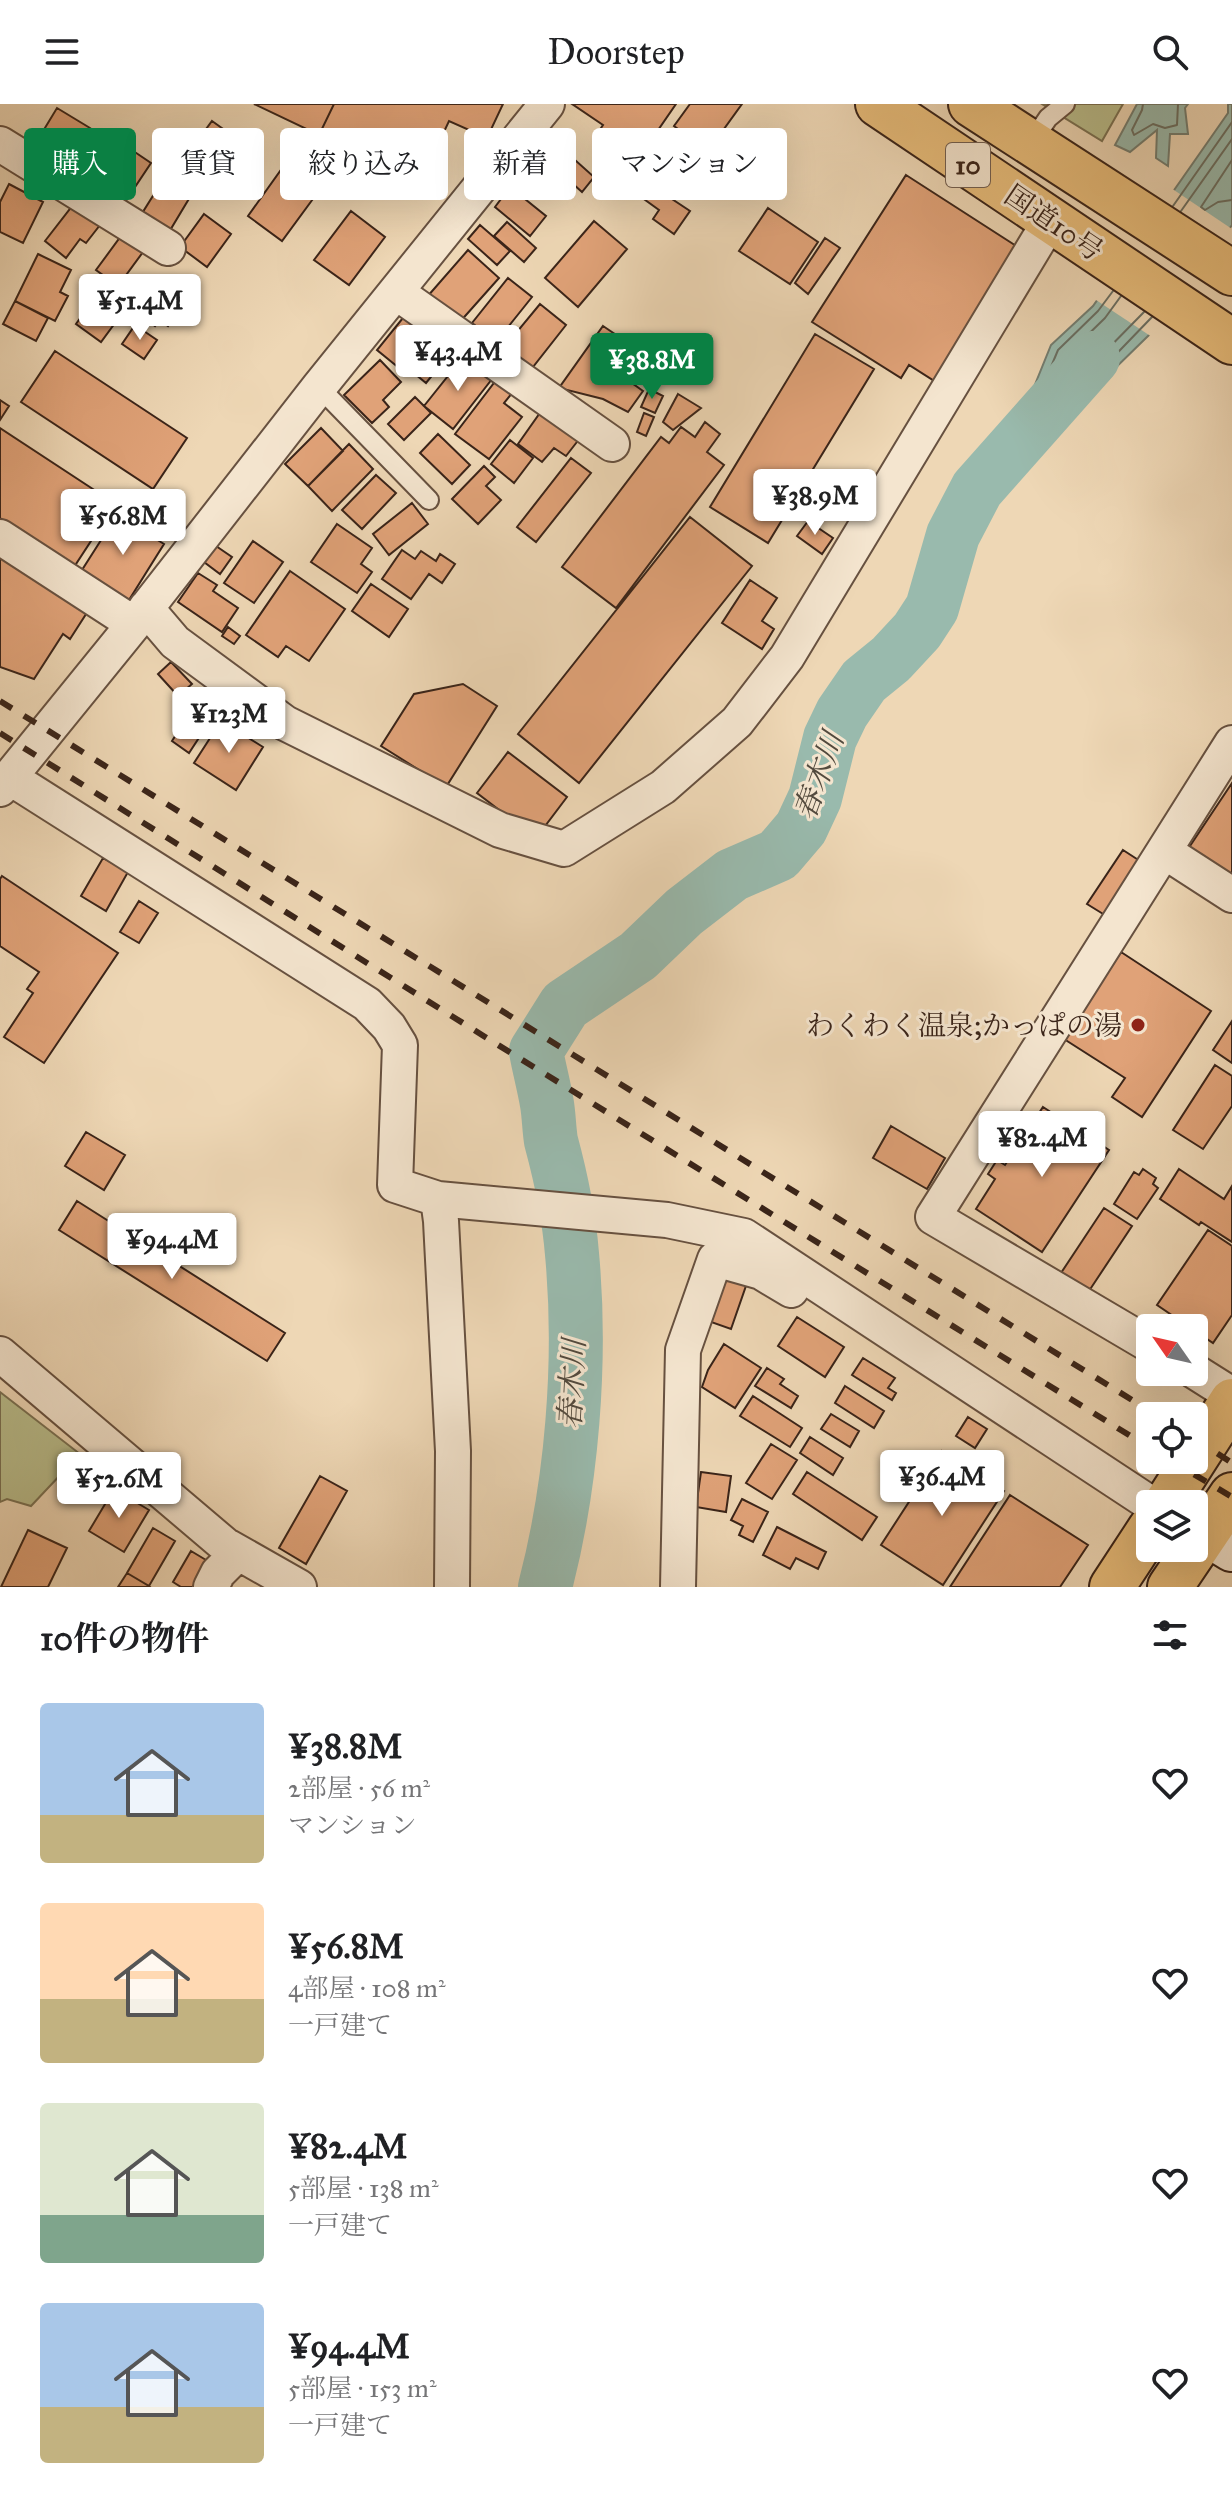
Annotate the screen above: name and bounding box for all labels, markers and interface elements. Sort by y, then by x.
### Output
icon: menu [40,30,84,74]
text: Doorstep [547,30,685,74]
icon: search [1148,30,1192,74]
chip: 購入 [24,128,136,200]
chip: 賃貸 [152,128,264,200]
chip: 絞り込み [280,128,448,200]
chip: 新着 [464,128,576,200]
chip: マンション [592,128,787,200]
road number: 10 [946,143,990,187]
street label: 国道10号 [998,177,1110,269]
pin: ¥51.4M [75,274,205,342]
text: ¥51.4M [97,284,183,316]
pin: ¥43.4M [393,325,523,393]
pin: ¥38.8M [587,333,717,401]
text: ¥43.4M [414,335,502,367]
text: ¥38.8M [608,343,696,375]
pin: ¥38.9M [750,469,880,537]
text: ¥38.9M [771,479,859,511]
pin: ¥56.8M [58,489,188,557]
text: ¥56.8M [79,499,167,531]
pin: ¥123M [173,687,285,755]
text: ¥123M [190,697,268,729]
water label: 春木川 [787,725,852,824]
place label: わくわく温泉;かっぱの湯 [806,1008,1122,1043]
marker: わくわく温泉;かっぱの湯 [1129,1016,1147,1034]
pin: ¥82.4M [977,1111,1107,1179]
text: ¥82.4M [996,1121,1088,1153]
pin: ¥94.4M [107,1213,237,1281]
text: ¥94.4M [125,1223,219,1255]
north arrow [1136,1314,1208,1386]
map controls [1136,1314,1208,1562]
water label: 春木川 [552,1335,592,1430]
button: locate [1136,1402,1208,1474]
pin: ¥36.4M [877,1450,1007,1518]
pin: ¥52.6M [54,1452,184,1520]
text: ¥36.4M [898,1460,986,1492]
text: ¥52.6M [75,1462,163,1494]
button: layers [1136,1490,1208,1562]
icon: filters [1148,1613,1192,1657]
text: 10件の物件 [40,1618,209,1659]
text: ¥38.8M [288,1726,402,1767]
icon: home [104,1735,200,1831]
icon: heart [1148,1761,1192,1805]
text: 2部屋 · 56 m² [288,1772,430,1804]
text: マンション [288,1809,417,1841]
text: ¥56.8M [288,1926,404,1967]
icon: home [104,1935,200,2031]
icon: heart [1148,1961,1192,2005]
text: 4部屋 · 108 m² [288,1972,445,2004]
text: 一戸建て [288,2009,392,2041]
text: ¥82.4M [288,2126,407,2167]
icon: home [104,2135,200,2231]
icon: heart [1148,2161,1192,2205]
text: 5部屋 · 138 m² [288,2172,438,2204]
text: 一戸建て [288,2209,392,2241]
text: ¥94.4M [288,2326,410,2367]
icon: home [104,2335,200,2431]
icon: heart [1148,2361,1192,2405]
text: 5部屋 · 153 m² [288,2372,437,2404]
text: 一戸建て [288,2409,392,2441]

